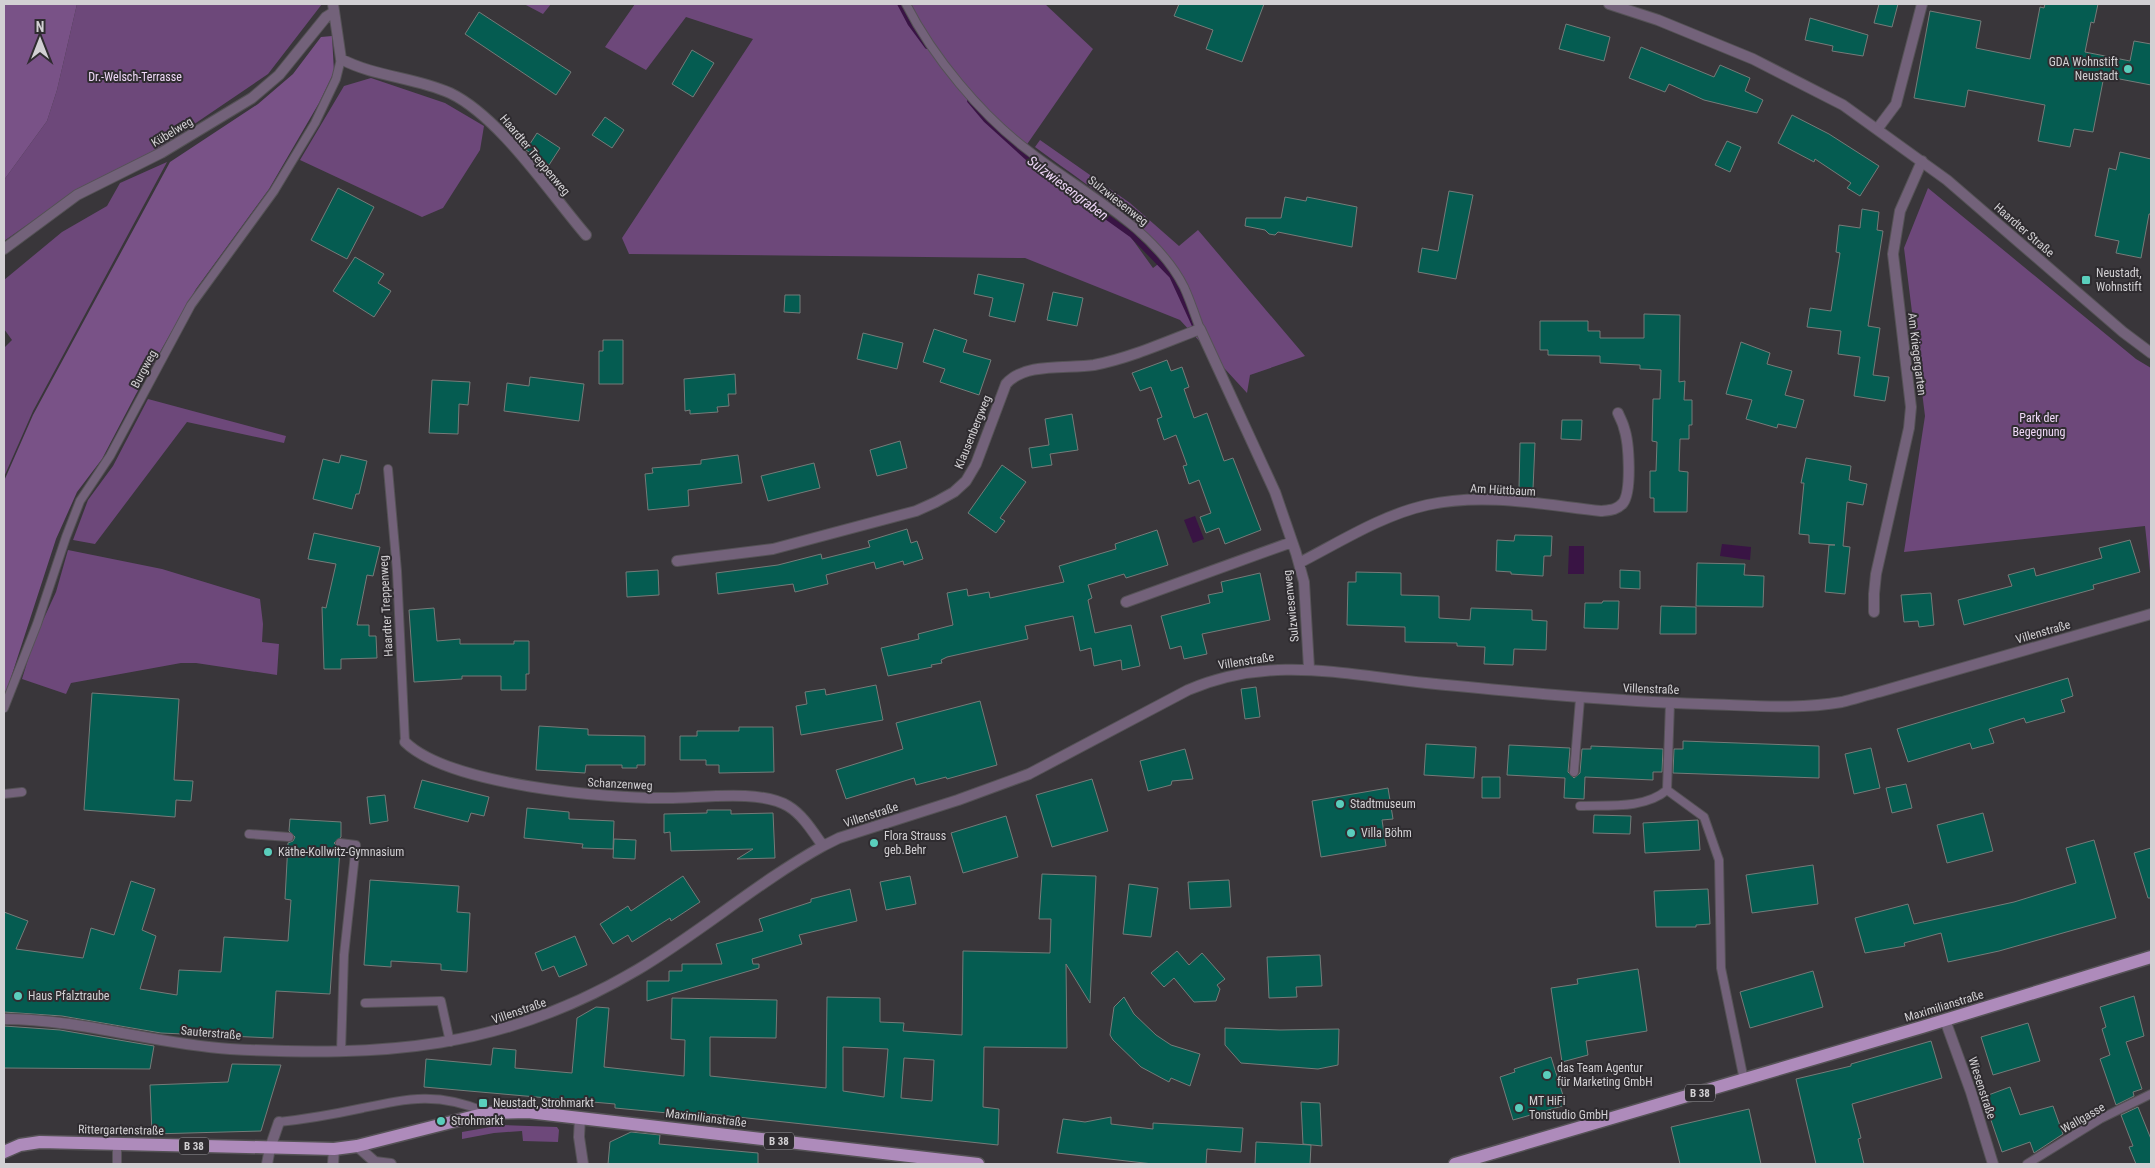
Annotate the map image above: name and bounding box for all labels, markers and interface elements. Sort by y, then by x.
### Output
north arrow [15,15,65,65]
text: N [36,19,44,35]
place label: GDA Wohnstift Neustadt [2049,55,2118,83]
marker: GDA Wohnstift Neustadt [2122,63,2134,75]
park label: Dr.-Welsch-Terrasse [88,70,182,84]
street label: Haardter Treppenweg [497,112,573,198]
street label: Kübelweg [149,114,195,150]
water label: Sulzwiesengraben [1025,152,1111,224]
street label: Sulzwiesenweg [1085,173,1151,229]
street label: Haardter Straße [1991,200,2057,260]
place label: Neustadt, Wohnstift [2096,266,2142,294]
marker: Neustadt, Wohnstift [2080,274,2092,286]
street label: Am Kriegergarten [1905,312,1929,396]
street label: Burgweg [128,347,160,390]
street label: Klausenbergweg [952,393,994,471]
park label: Park der Begegnung [2013,411,2066,439]
street label: Am Hüttbaum [1470,481,1536,499]
street label: Haardter Treppenweg [376,555,396,657]
street label: Sulzwiesenweg [1280,569,1302,643]
street label: Villenstraße [2014,617,2072,647]
street label: Villenstraße [1217,650,1275,672]
street label: Villenstraße [1623,681,1680,697]
street label: Schanzenweg [587,775,653,793]
place label: Stadtmuseum [1350,797,1416,811]
marker: Stadtmuseum [1334,798,1346,810]
street label: Villenstraße [842,799,900,830]
place label: Villa Böhm [1361,826,1412,840]
marker: Villa Böhm [1345,827,1357,839]
place label: Flora Strauss geb.Behr [884,829,946,857]
marker: Flora Strauss geb.Behr [868,837,880,849]
place label: Käthe-Kollwitz-Gymnasium [278,845,404,859]
marker: Käthe-Kollwitz-Gymnasium [262,846,274,858]
street label: Maximilianstraße [1903,987,1986,1025]
place label: Haus Pfalztraube [28,989,110,1003]
marker: Haus Pfalztraube [12,990,24,1002]
street label: Villenstraße [490,995,548,1027]
street label: Sauterstraße [180,1023,242,1043]
street label: Wiesenstraße [1965,1055,1999,1121]
place label: das Team Agentur für Marketing GmbH [1557,1061,1653,1089]
marker: das Team Agentur für Marketing GmbH [1541,1069,1553,1081]
road number: B 38 [1685,1084,1715,1102]
place label: MT HiFi Tonstudio GmbH [1529,1094,1608,1122]
place label: Neustadt, Strohmarkt [493,1096,594,1110]
marker: Neustadt, Strohmarkt [477,1097,489,1109]
street label: Wallgasse [2059,1100,2108,1136]
marker: MT HiFi Tonstudio GmbH [1513,1102,1525,1114]
street label: Maximilianstraße [665,1106,748,1130]
place label: Strohmarkt [451,1114,504,1128]
marker: Strohmarkt [435,1115,447,1127]
street label: Rittergartenstraße [78,1122,165,1138]
road number: B 38 [764,1132,794,1150]
road number: B 38 [179,1138,209,1154]

